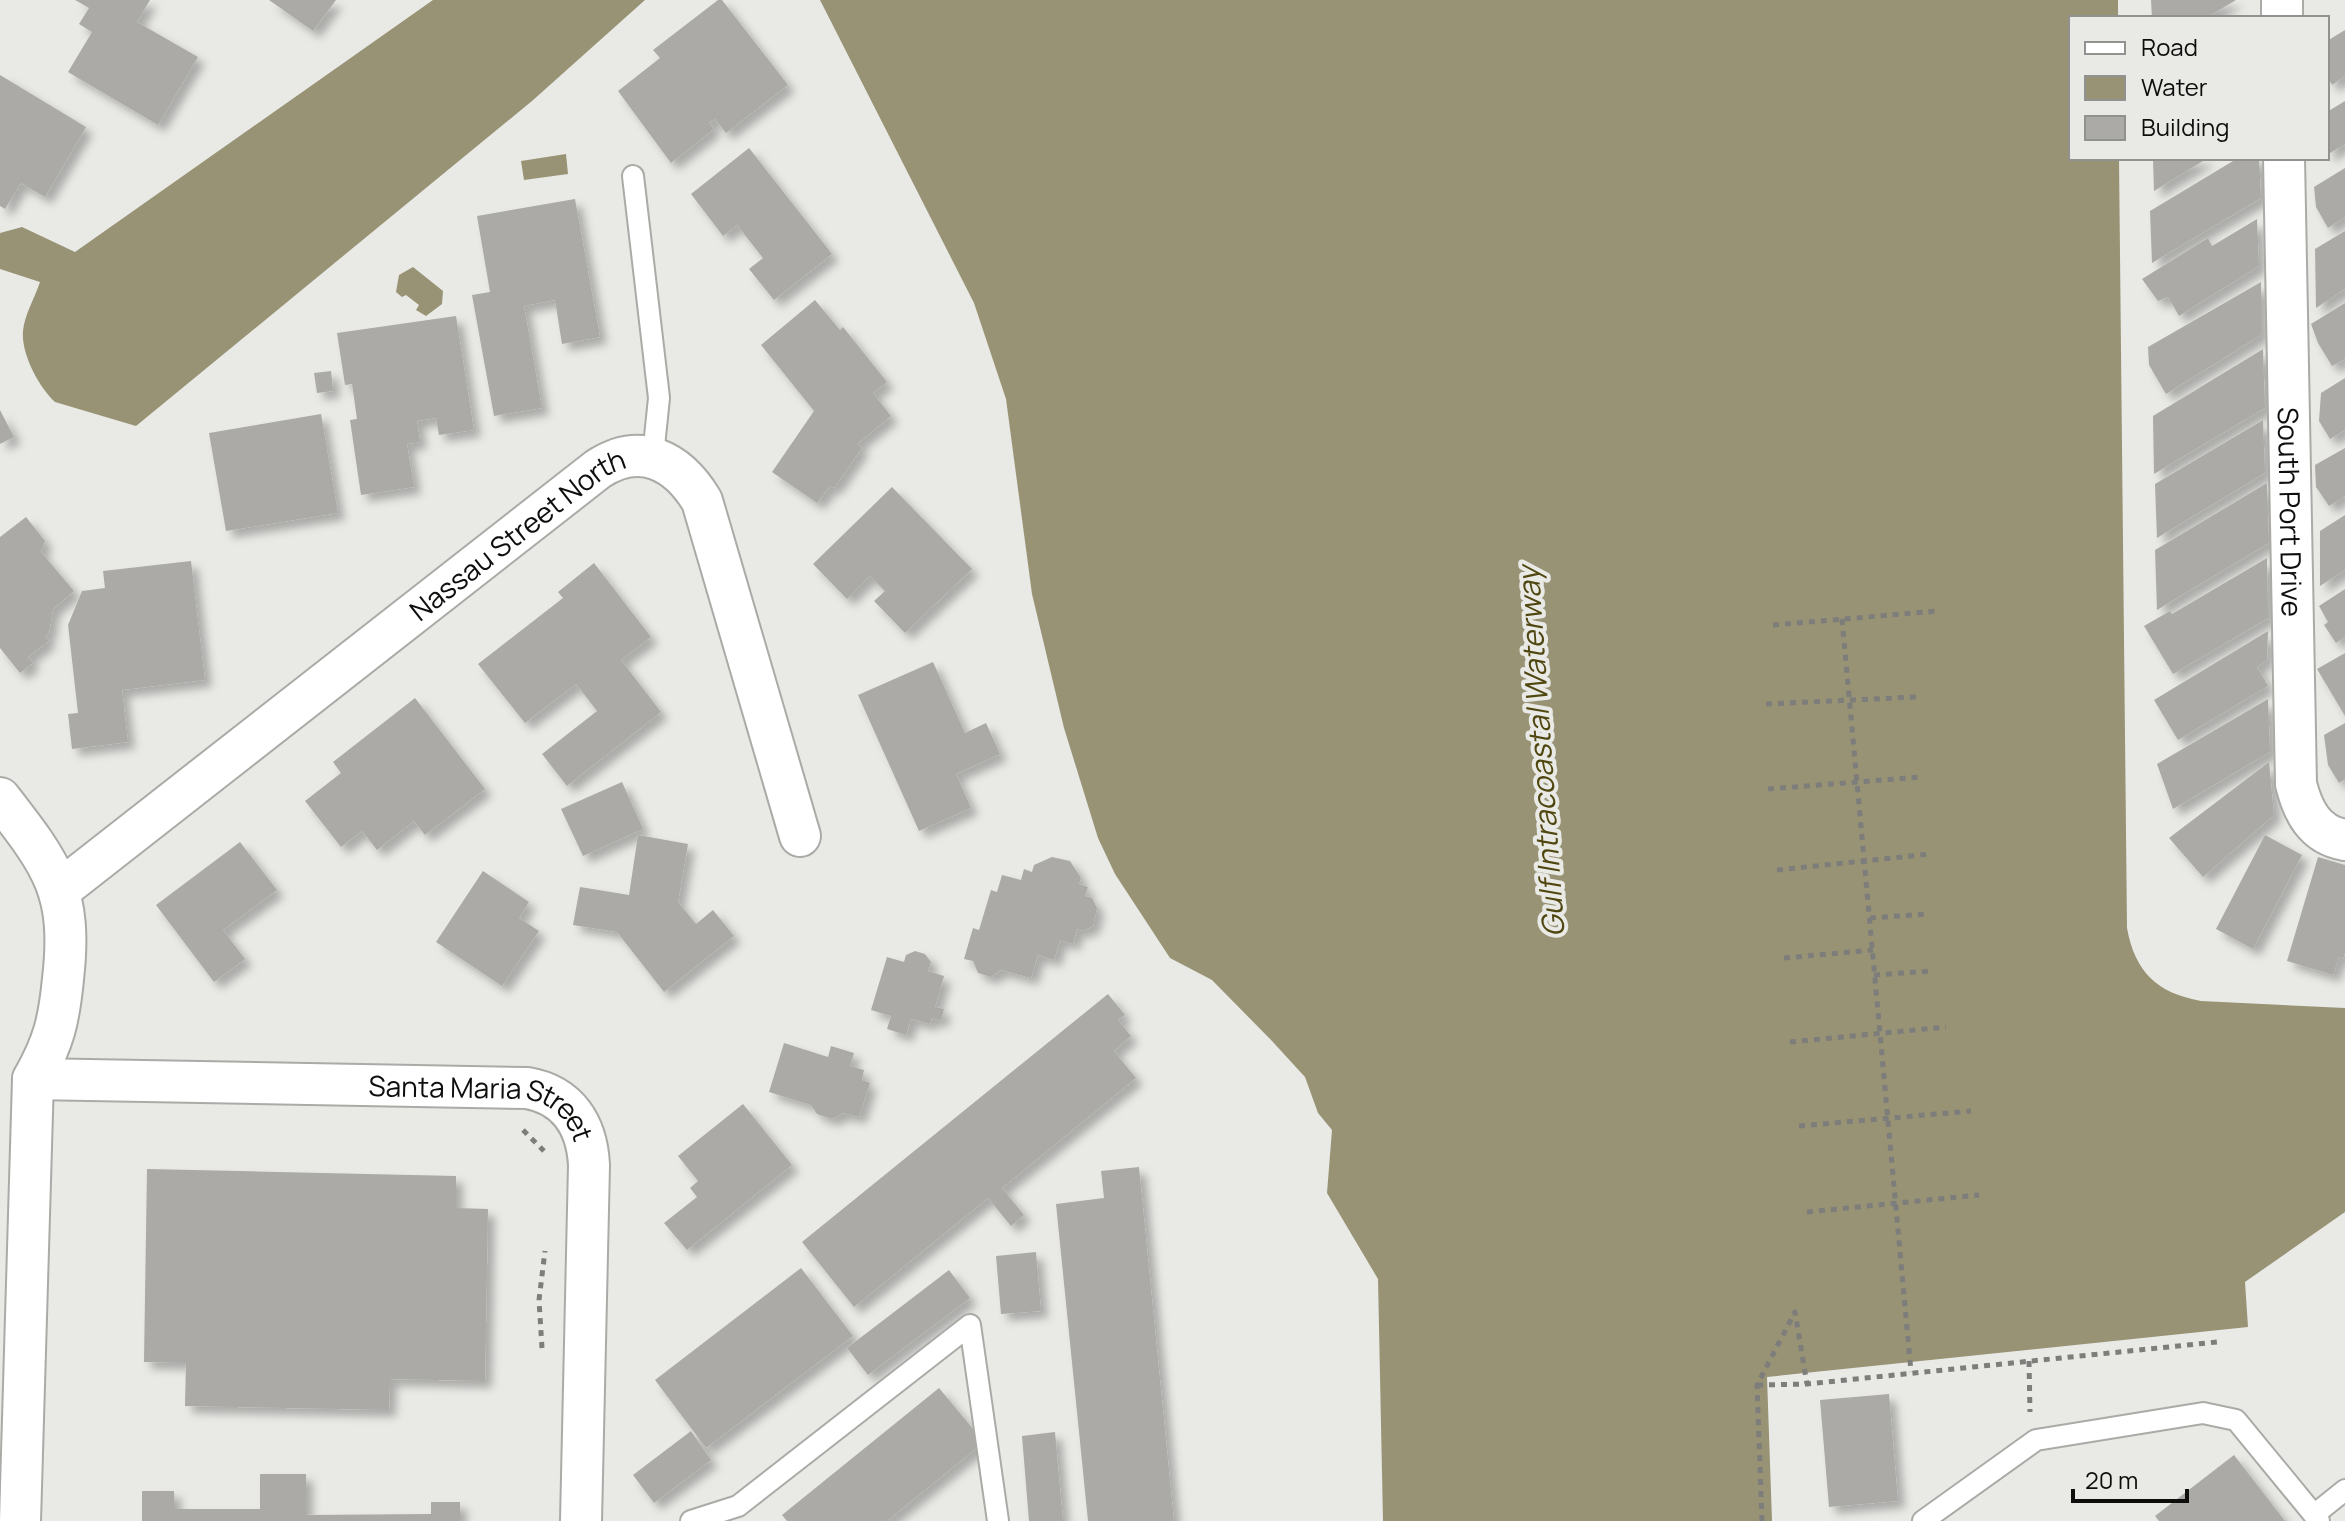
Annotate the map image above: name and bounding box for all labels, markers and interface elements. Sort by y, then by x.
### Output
legend [2069,16,2329,160]
text: Road [2141,30,2198,63]
text: Water [2141,70,2208,103]
text: Building [2141,110,2229,143]
street label: South Port Drive [2270,407,2312,617]
street label: Nassau Street North [401,439,630,629]
water label: Gulf Intracoastal Waterway [1506,561,1573,939]
street label: Santa Maria Street [368,1066,603,1146]
scale bar [2073,1453,2187,1503]
text: 20 m [2085,1463,2138,1496]

